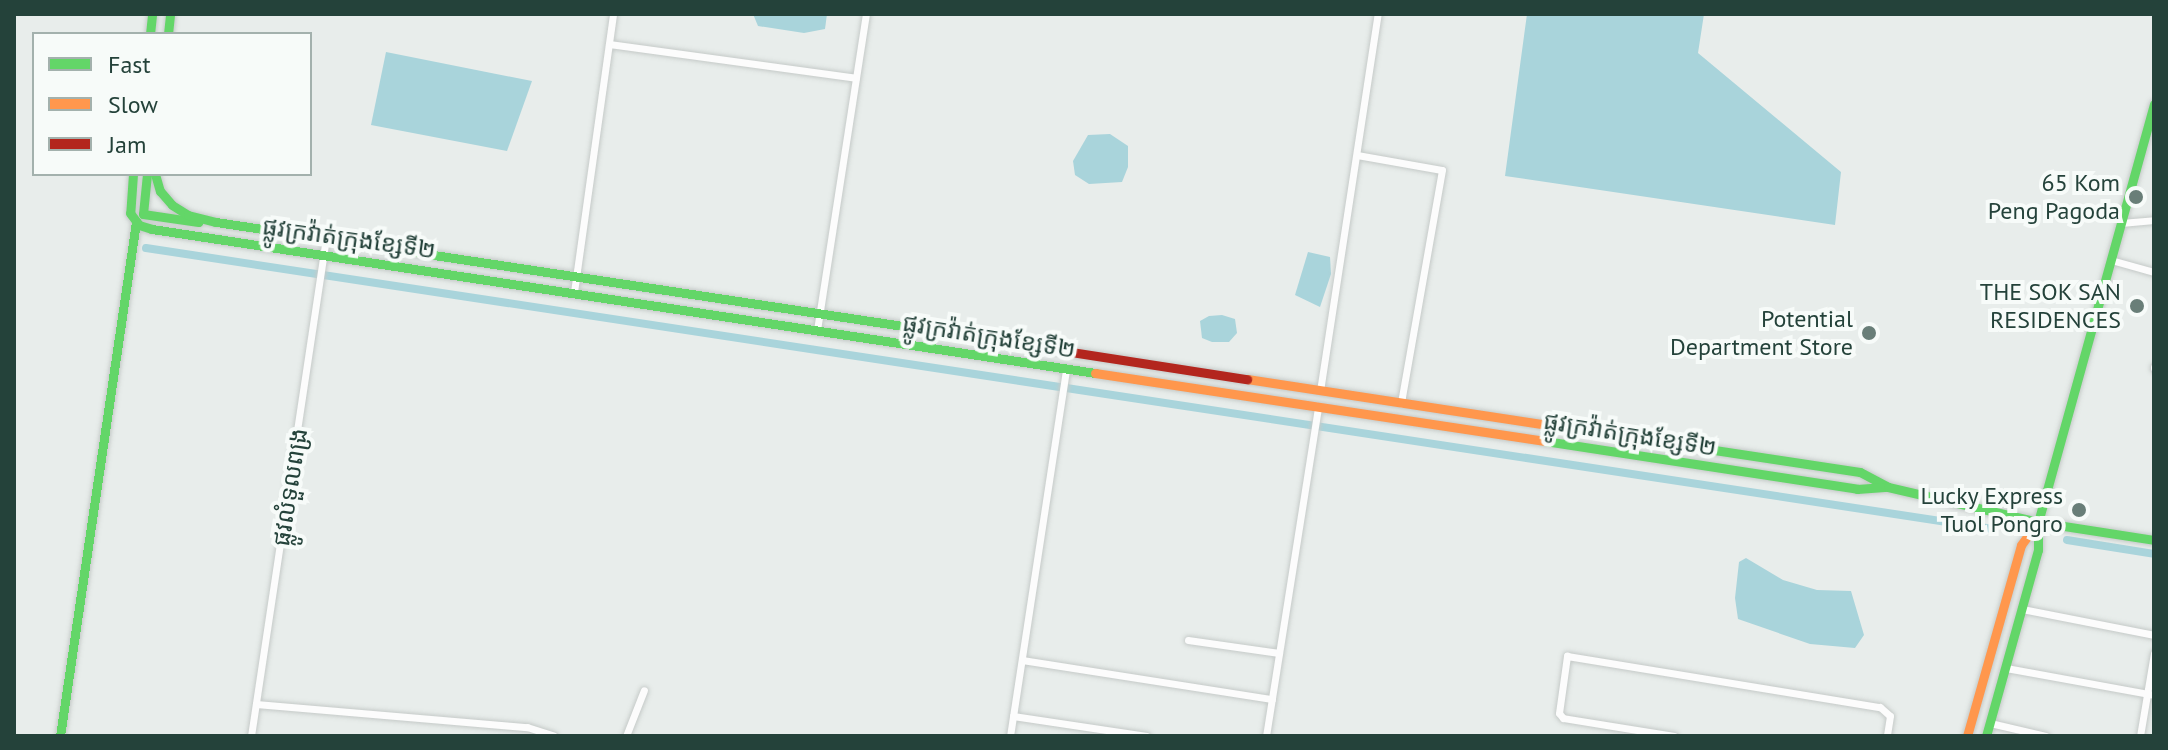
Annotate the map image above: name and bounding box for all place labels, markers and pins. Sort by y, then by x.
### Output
place label: 65 Kom Peng Pagoda [1988,169,2120,225]
marker: 65 Kom Peng Pagoda [2127,188,2145,206]
place label: THE SOK SAN RESIDENCES [1979,278,2121,334]
marker: THE SOK SAN RESIDENCES [2128,297,2146,315]
place label: Potential Department Store [1670,305,1853,361]
marker: Potential Department Store [1860,324,1878,342]
place label: Lucky Express Tuol Pongro [1920,482,2063,538]
marker: Lucky Express Tuol Pongro [2070,501,2088,519]

